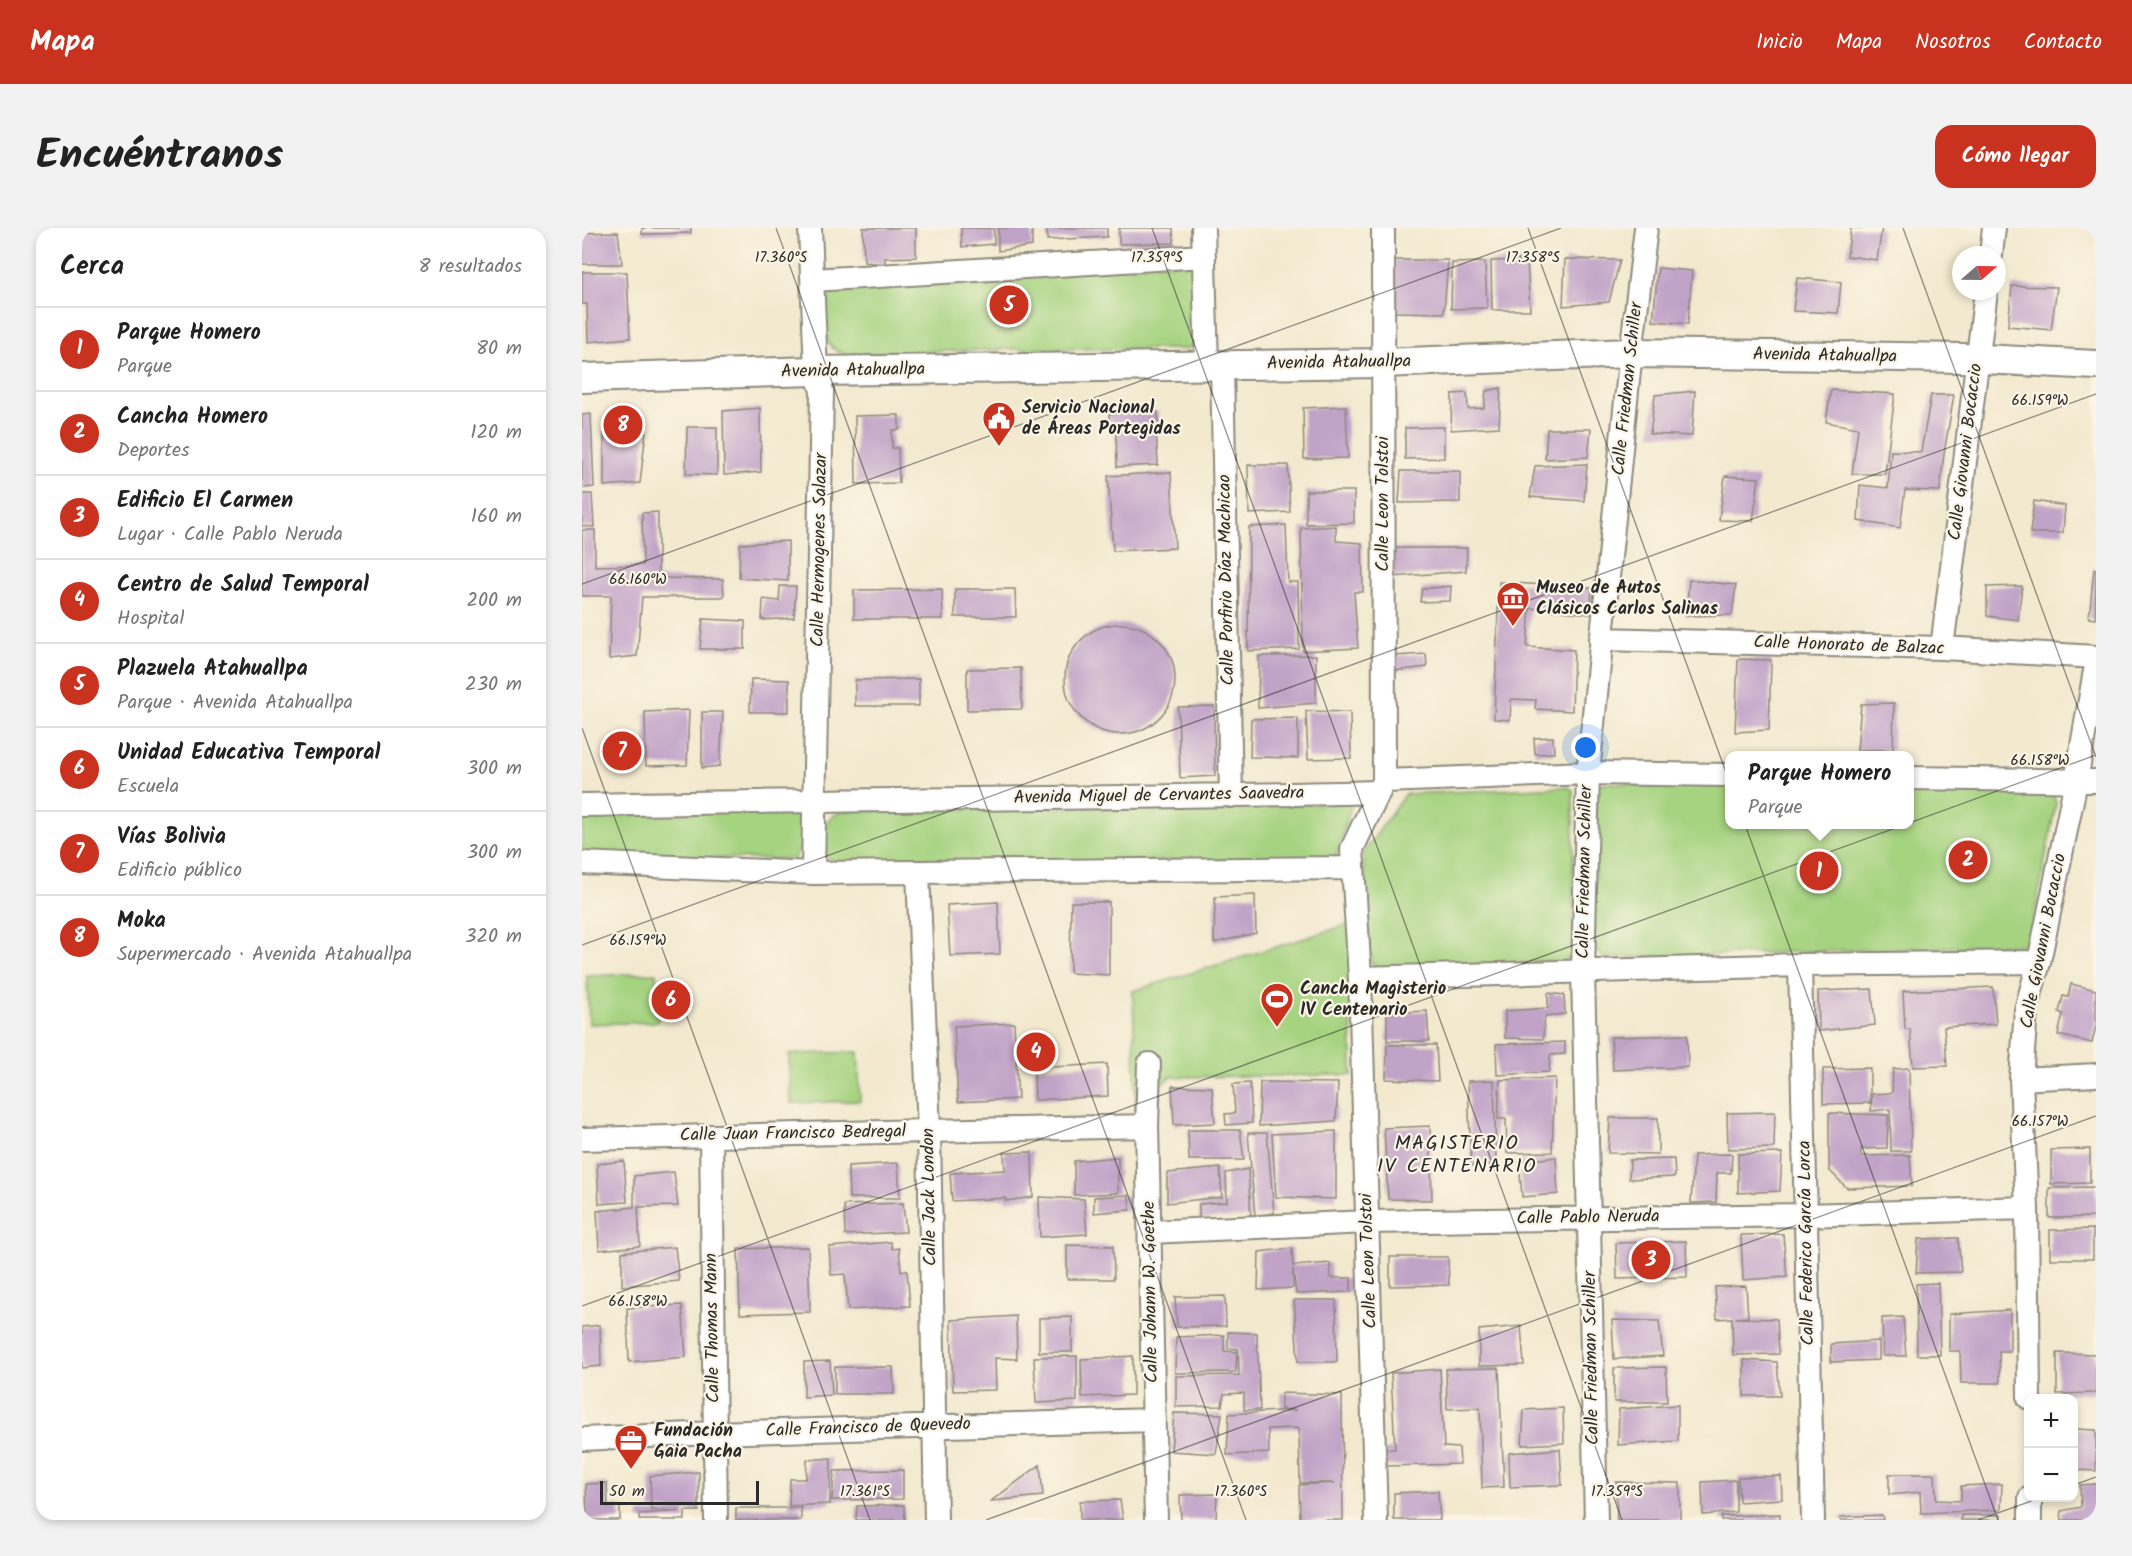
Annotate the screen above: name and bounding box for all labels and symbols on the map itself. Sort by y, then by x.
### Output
text: 17.360°S [755,246,807,270]
text: 17.359°S [1131,246,1183,270]
text: 17.358°S [1506,246,1560,270]
north arrow [1952,246,2006,300]
pin: 5 [990,282,1028,328]
street label: Calle Friedman Schiller [1604,300,1652,477]
street label: Avenida Atahuallpa [1753,340,1897,372]
street label: Avenida Atahuallpa [1267,347,1411,379]
street label: Avenida Atahuallpa [781,355,925,387]
street label: Calle Giovanni Bocaccio [1941,362,1991,542]
text: 66.159°W [2011,389,2069,413]
place label: Servicio Nacional de Áreas Portegidas [1022,394,1181,444]
public building icon: Servicio Nacional de Áreas Portegidas [981,400,1017,447]
pin: 8 [604,402,642,448]
street label: Calle Leon Tolstoi [1369,436,1398,572]
street label: Calle Hermogenes Salazar [804,452,836,647]
street label: Calle Porfirio Díaz Machicao [1211,474,1243,686]
text: 66.160°W [609,568,667,592]
place label: Museo de Autos Clásicos Carlos Salinas [1536,574,1719,624]
museum icon: Museo de Autos Clásicos Carlos Salinas [1495,580,1531,627]
street label: Calle Honorato de Balzac [1753,628,1945,664]
pin: 7 [602,728,642,774]
your location [1571,733,1600,762]
text: 66.158°W [2011,749,2070,773]
street label: Avenida Miguel de Cervantes Saavedra [1013,779,1305,813]
street label: Calle Friedman Schiller [1569,784,1601,959]
pin: 2 [1948,838,1988,882]
pin: 1 [1800,848,1838,894]
street label: Calle Giovanni Bocaccio [2013,851,2075,1031]
text: 66.159°W [609,929,667,953]
place label: Cancha Magisterio IV Centenario [1300,975,1446,1025]
pin: 6 [652,978,691,1022]
sports icon: Cancha Magisterio IV Centenario [1259,981,1295,1028]
pin: 4 [1016,1030,1056,1074]
text: 66.157°W [2012,1110,2069,1134]
street label: Calle Juan Francisco Bedregal [680,1118,907,1150]
street label: Calle Jack London [914,1128,946,1266]
district label: MAGISTERIO IV CENTENARIO [1377,1128,1537,1183]
street label: Calle Federico García Lorca [1791,1140,1823,1346]
street label: Calle Leon Tolstoi [1352,1192,1386,1329]
street label: Calle Johann W. Goethe [1135,1201,1167,1383]
street label: Calle Pablo Neruda [1516,1202,1660,1234]
pin: 3 [1632,1238,1670,1282]
street label: Calle Thomas Mann [697,1253,729,1403]
street label: Calle Friedman Schiller [1576,1270,1608,1445]
text: 66.158°W [609,1290,668,1314]
street label: Calle Francisco de Quevedo [765,1410,971,1446]
place label: Fundación Gaia Pacha [654,1417,742,1467]
office icon: Fundación Gaia Pacha [613,1423,649,1470]
scale bar [600,1478,759,1506]
text: 17.361°S [840,1480,890,1504]
text: 17.360°S [1215,1480,1267,1504]
text: 17.359°S [1591,1480,1643,1504]

